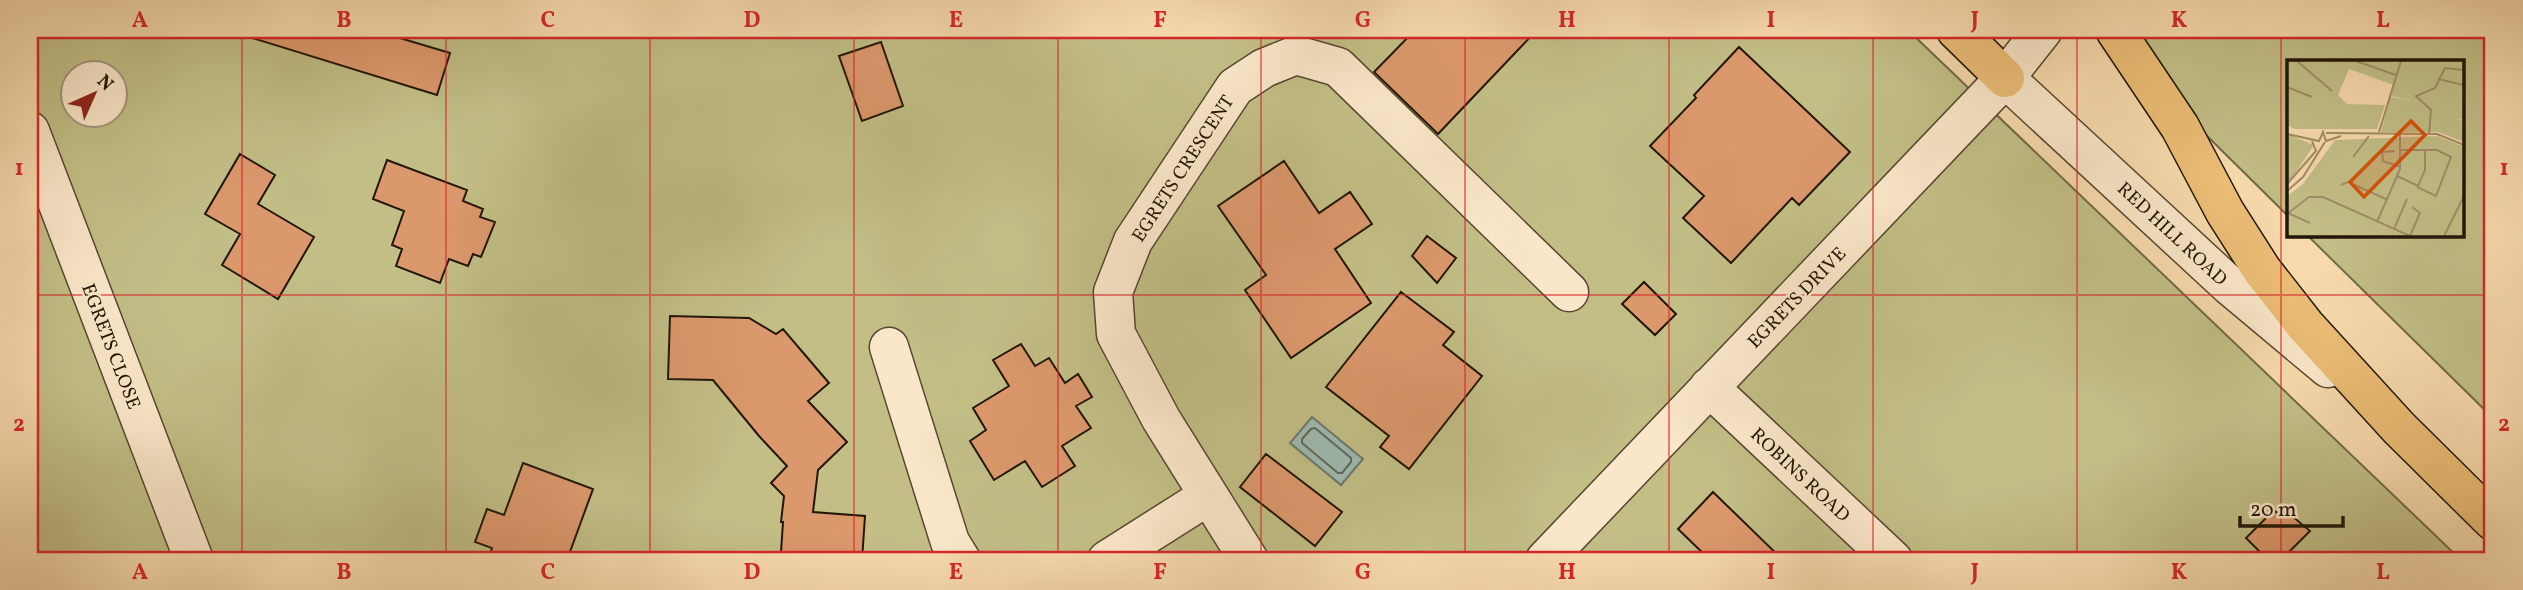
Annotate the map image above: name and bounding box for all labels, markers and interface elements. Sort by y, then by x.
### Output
text: A [132,5,148,37]
text: B [336,5,352,37]
text: C [541,5,555,37]
text: D [744,5,761,37]
text: E [949,5,963,37]
text: F [1153,5,1167,37]
text: G [1355,5,1371,37]
text: H [1558,5,1576,37]
text: I [1767,5,1775,37]
text: J [1970,5,1979,37]
text: K [2171,5,2188,37]
text: L [2376,5,2390,37]
north arrow [60,60,130,130]
inset map [2287,60,2464,236]
text: N [91,69,119,98]
street label: EGRETS CRESCENT [1126,91,1241,248]
text: 1 [14,153,24,185]
text: 1 [2499,153,2509,185]
street label: RED HILL ROAD [2111,177,2233,292]
street label: EGRETS DRIVE [1742,242,1853,355]
street label: EGRETS CLOSE [74,280,146,413]
text: 2 [13,409,25,441]
text: 2 [2498,409,2510,441]
street label: ROBINS ROAD [1744,422,1855,529]
scale bar [2240,485,2343,529]
text: 20 m [2250,496,2296,525]
text: A [132,557,148,589]
text: B [336,557,352,589]
text: C [541,557,555,589]
text: D [744,557,761,589]
text: E [949,557,963,589]
text: F [1153,557,1167,589]
text: G [1355,557,1371,589]
text: H [1558,557,1576,589]
text: I [1767,557,1775,589]
text: J [1970,557,1979,589]
text: K [2171,557,2188,589]
text: L [2376,557,2390,589]

